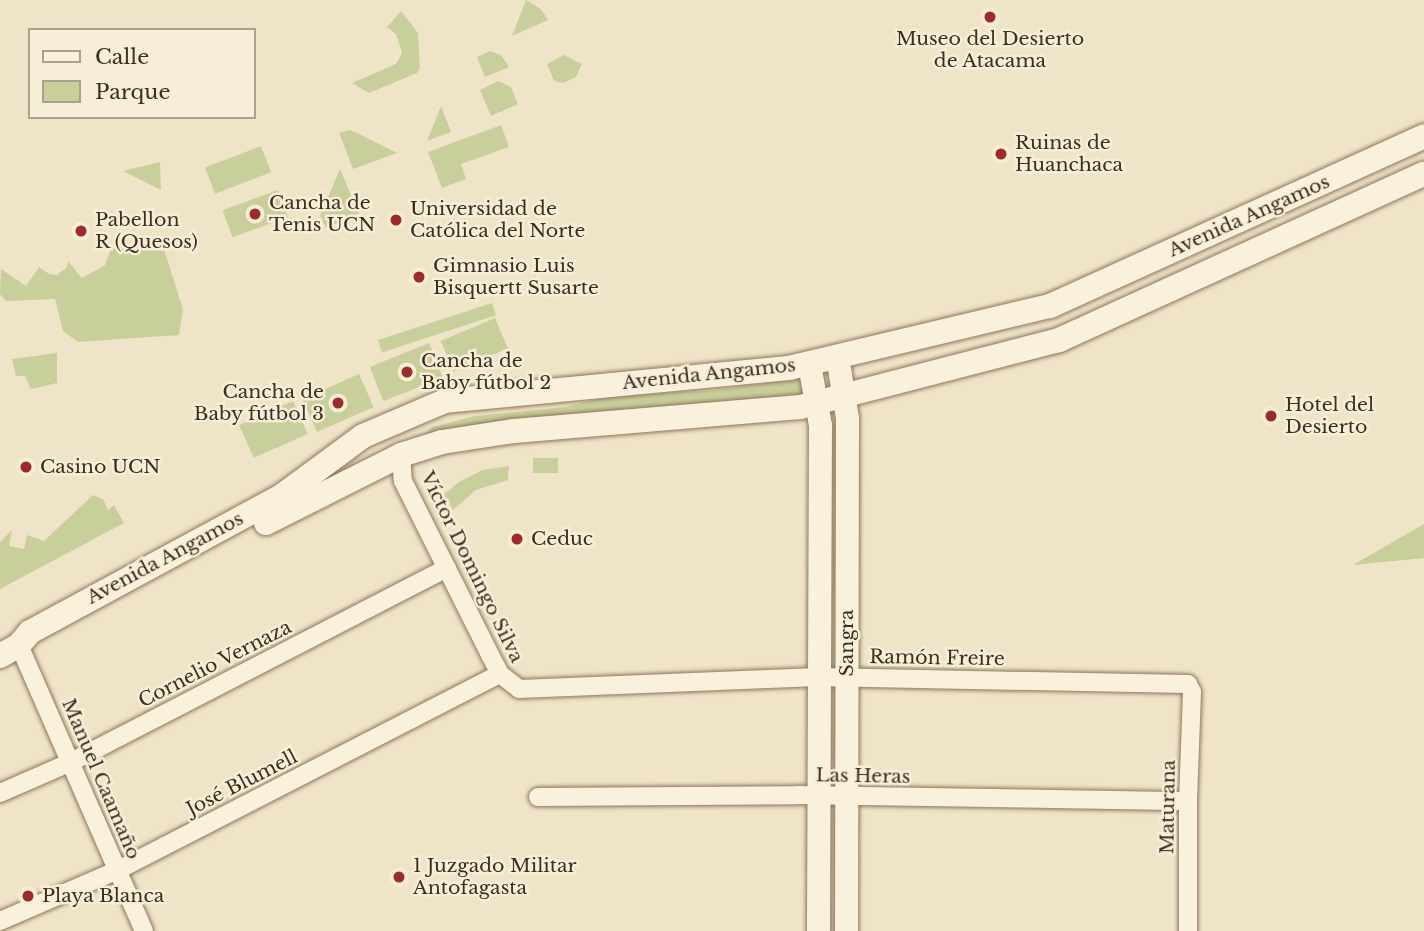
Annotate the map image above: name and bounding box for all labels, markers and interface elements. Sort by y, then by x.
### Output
marker: Museo del Desierto de Atacama [982,9,998,25]
legend [28,28,256,119]
place label: Museo del Desierto de Atacama [896,28,1084,72]
text: Calle [95,44,149,70]
text: Parque [95,79,170,105]
place label: Ruinas de Huanchaca [1015,132,1123,176]
marker: Ruinas de Huanchaca [993,146,1009,162]
street label: Avenida Angamos [1164,170,1334,262]
place label: Cancha de Tenis UCN [269,192,375,236]
place label: Universidad de Católica del Norte [410,198,586,242]
marker: Cancha de Tenis UCN [247,206,263,222]
place label: Pabellon R (Quesos) [95,209,198,253]
marker: Universidad de Católica del Norte [388,212,404,228]
marker: Pabellon R (Quesos) [73,223,89,239]
place label: Gimnasio Luis Bisquertt Susarte [433,255,599,299]
marker: Gimnasio Luis Bisquertt Susarte [411,269,427,285]
place label: Cancha de Baby fútbol 2 [421,350,552,394]
street label: Avenida Angamos [621,354,797,394]
marker: Cancha de Baby fútbol 2 [399,364,415,380]
place label: Cancha de Baby fútbol 3 [193,381,324,425]
place label: Hotel del Desierto [1285,394,1374,438]
marker: Cancha de Baby fútbol 3 [330,395,346,411]
marker: Hotel del Desierto [1263,408,1279,424]
place label: Casino UCN [40,456,160,478]
marker: Casino UCN [18,459,34,475]
street label: Víctor Domingo Silva [416,468,528,666]
street label: Avenida Angamos [82,507,248,609]
place label: Ceduc [531,528,593,550]
marker: Ceduc [509,531,525,547]
street label: Sangra [836,610,858,676]
street label: Cornelio Vernaza [134,615,296,713]
street label: Ramón Freire [869,645,1005,671]
street label: Manuel Caamaño [57,695,145,863]
street label: José Blumell [183,745,301,821]
street label: Maturana [1156,760,1180,854]
street label: Las Heras [815,764,911,788]
place label: 1 Juzgado Militar Antofagasta [413,855,577,899]
marker: 1 Juzgado Militar Antofagasta [391,869,407,885]
place label: Playa Blanca [42,885,164,907]
marker: Playa Blanca [20,888,36,904]

